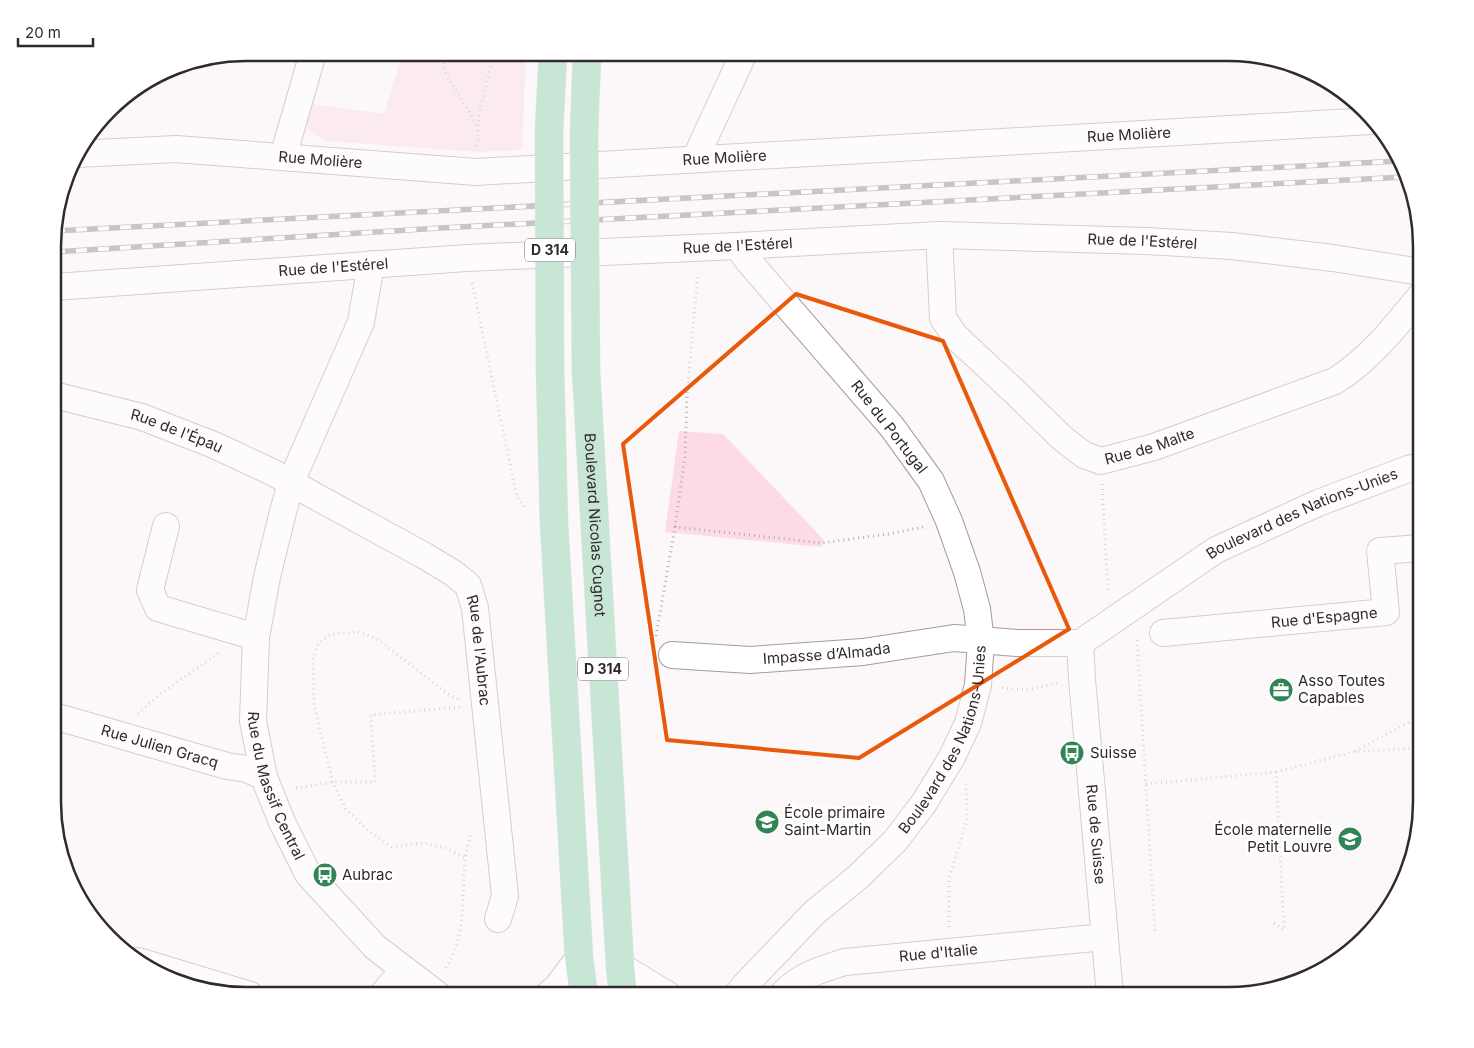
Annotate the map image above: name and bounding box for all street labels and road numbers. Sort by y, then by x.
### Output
street label: Rue Molière [1086,122,1172,146]
street label: Rue Molière [682,145,767,169]
street label: Rue Molière [278,147,363,172]
street label: Rue de l'Estérel [1087,229,1198,253]
street label: Rue de l'Estérel [682,233,793,257]
road number: D 314 [525,238,575,262]
street label: Rue de l'Estérel [278,254,389,280]
street label: Rue du Portugal [847,376,932,477]
street label: Rue de l'Épau [129,405,226,457]
street label: Rue de Malte [1102,423,1197,469]
street label: Boulevard Nicolas Cugnot [581,432,610,617]
street label: Boulevard des Nations-Unies [1202,464,1400,563]
street label: Rue de l'Aubrac [463,592,495,707]
street label: Rue d'Espagne [1270,603,1378,632]
street label: Impasse d’Almada [762,638,892,668]
street label: Boulevard des Nations-Unies [894,644,990,837]
road number: D 314 [578,658,628,681]
street label: Rue du Massif Central [244,711,309,863]
street label: Rue Julien Gracq [99,720,221,772]
street label: Rue de Suisse [1082,783,1110,885]
street label: Rue d'Italie [898,939,979,966]

